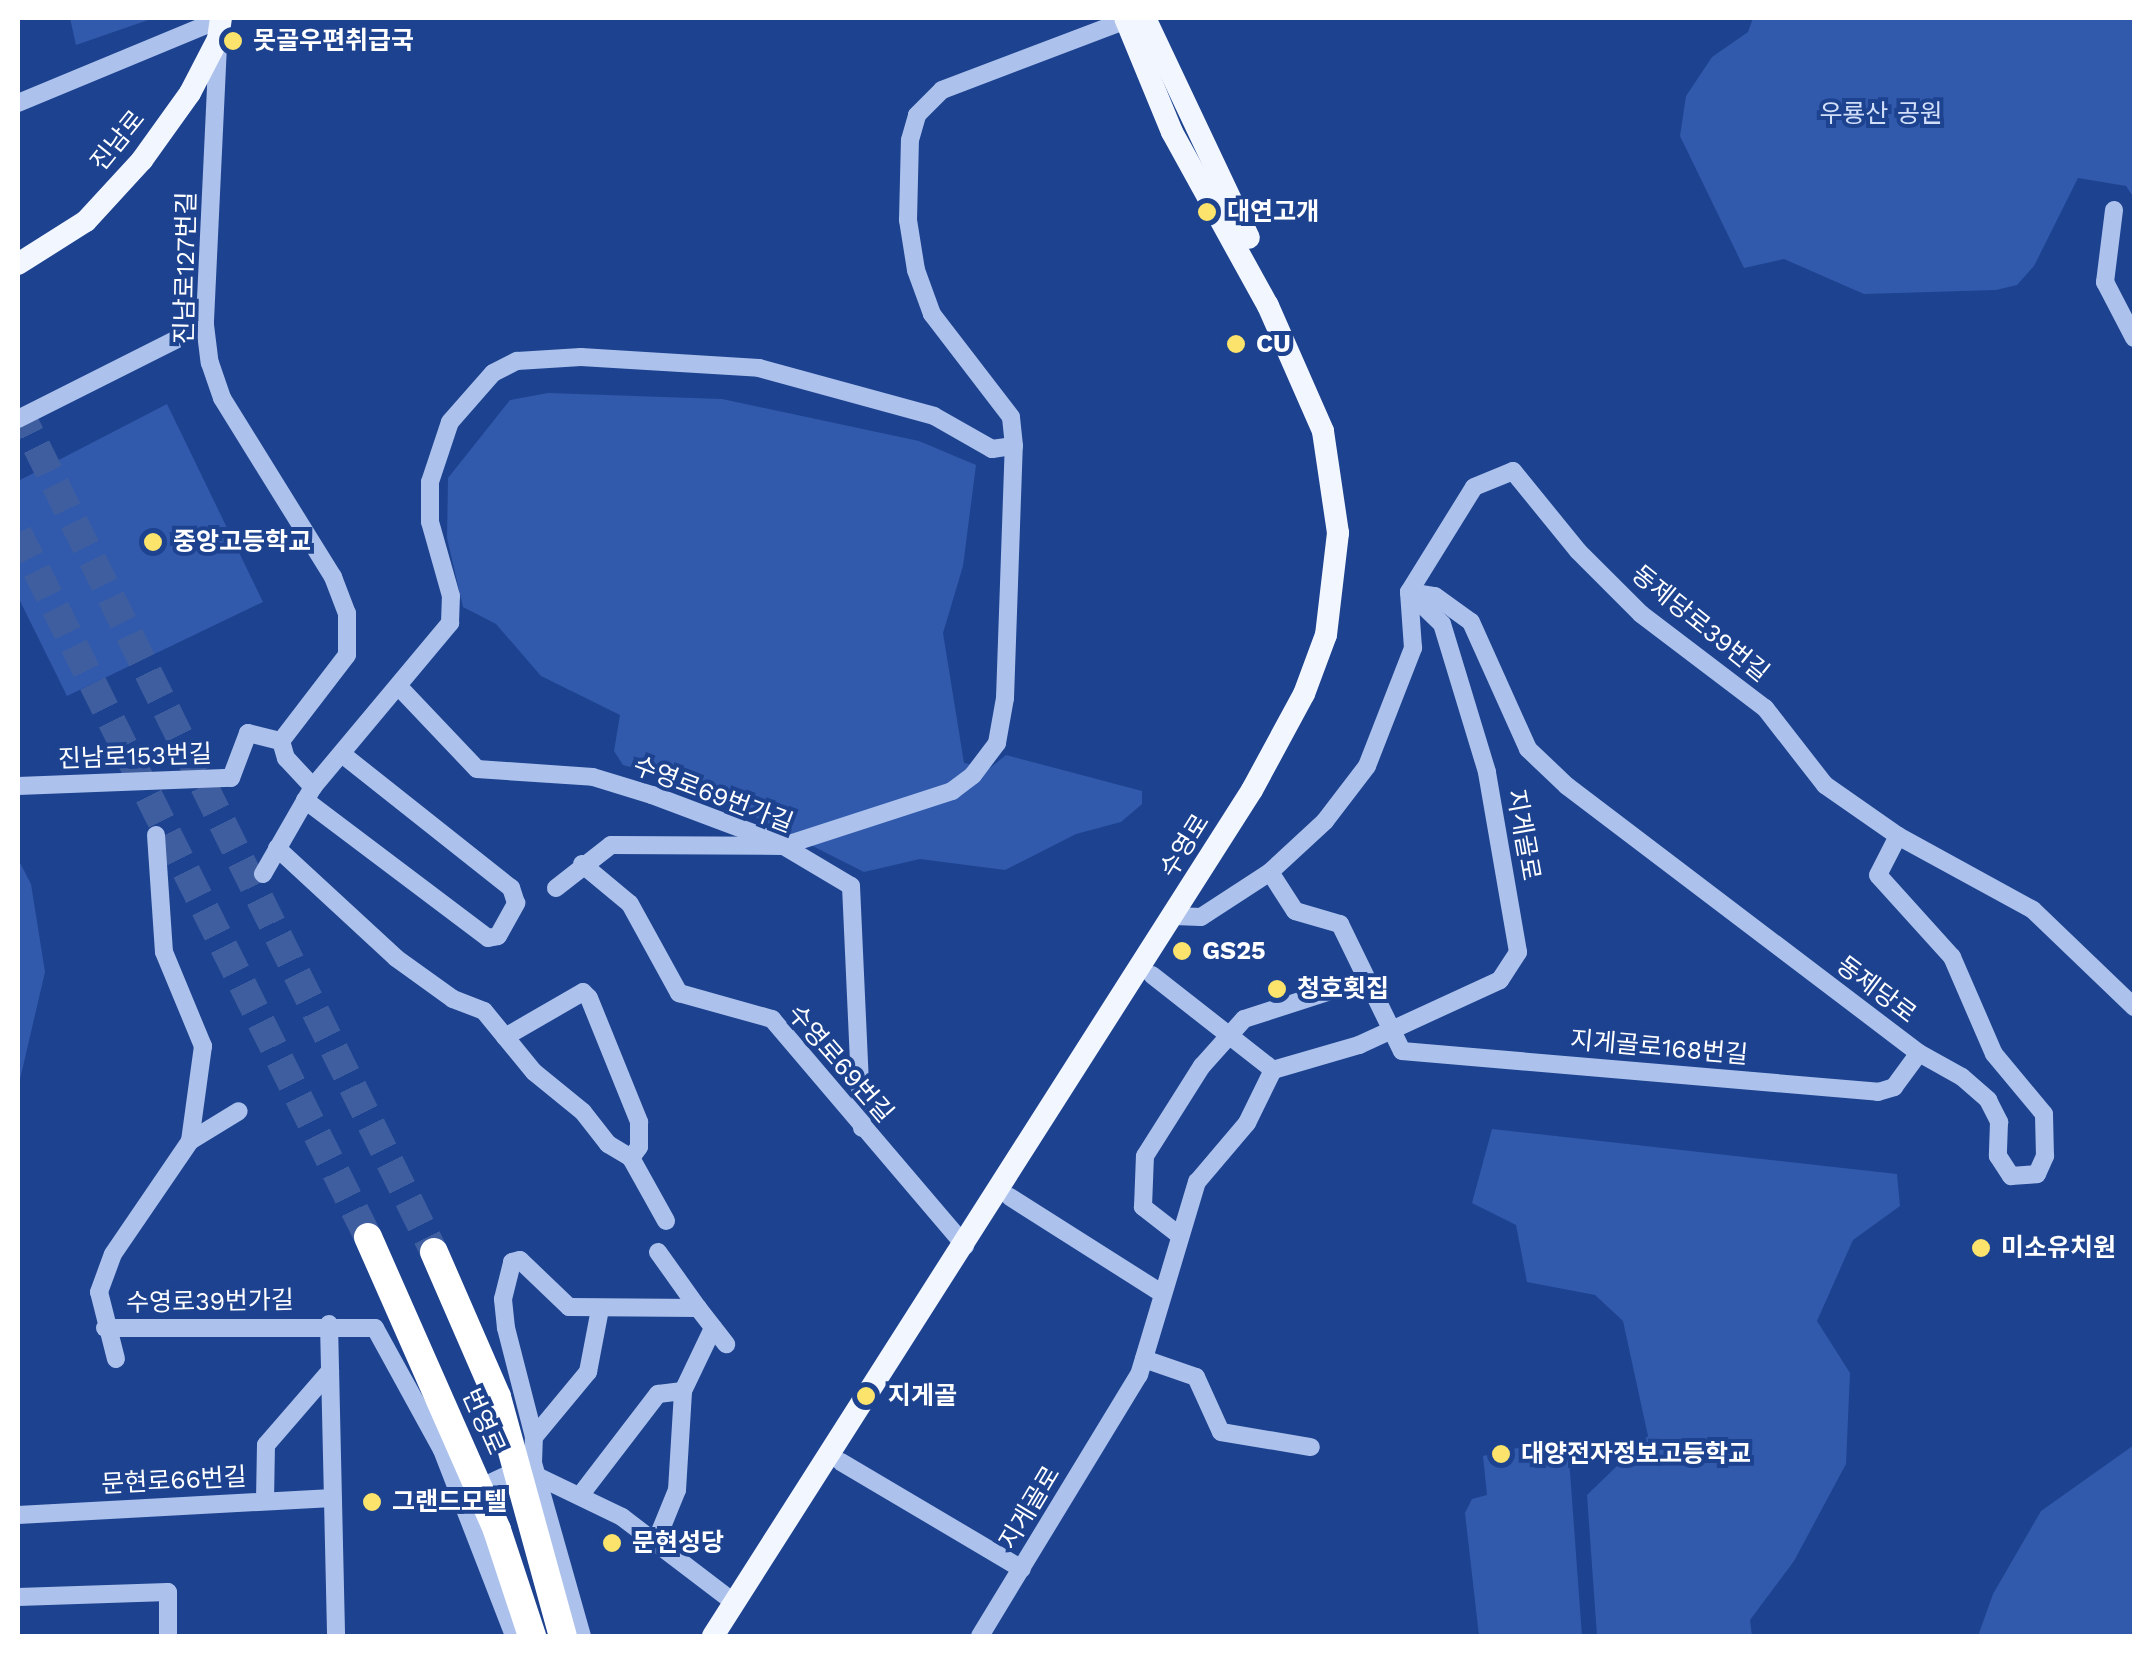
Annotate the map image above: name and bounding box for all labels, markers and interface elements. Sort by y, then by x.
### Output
place label: 못골우편취급국 [253,26,414,56]
marker: 못골우편취급국 [222,30,244,52]
park label: 우룡산 공원 [1819,99,1943,129]
street label: 진남로 [85,105,151,177]
street label: 진남로127번길 [170,191,202,345]
place label: 대연고개 [1227,197,1319,227]
marker: 대연고개 [1196,201,1218,223]
place label: CU [1256,329,1291,359]
marker: CU [1225,333,1247,355]
place label: 중앙고등학교 [173,527,311,557]
marker: 중앙고등학교 [142,531,164,553]
street label: 동제당로39번길 [1625,559,1775,689]
street label: 진남로153번길 [58,739,212,775]
street label: 수영로69번가길 [629,751,797,839]
street label: 지게골로 [1500,787,1546,883]
street label: 수영로 [1154,809,1216,883]
place label: GS25 [1202,936,1266,966]
marker: GS25 [1171,940,1193,962]
street label: 동제당로 [1830,950,1922,1030]
place label: 청호횟집 [1297,974,1389,1004]
marker: 청호횟집 [1266,978,1288,1000]
street label: 수영로69번길 [781,999,899,1129]
street label: 지게골로168번길 [1569,1025,1749,1071]
place label: 미소유치원 [2001,1233,2116,1263]
marker: 미소유치원 [1970,1237,1992,1259]
street label: 수영로39번가길 [126,1286,294,1318]
place label: 지게골 [888,1381,957,1411]
marker: 지게골 [853,1383,879,1409]
street label: 번영로 [455,1384,511,1460]
place label: 대양전자정보고등학교 [1521,1439,1751,1469]
marker: 대양전자정보고등학교 [1490,1443,1512,1465]
street label: 지게골로 [993,1461,1067,1555]
street label: 문현로66번길 [101,1462,247,1500]
place label: 그랜드모텔 [392,1487,507,1517]
marker: 그랜드모텔 [361,1491,383,1513]
place label: 문현성당 [632,1528,724,1558]
marker: 문현성당 [601,1532,623,1554]

